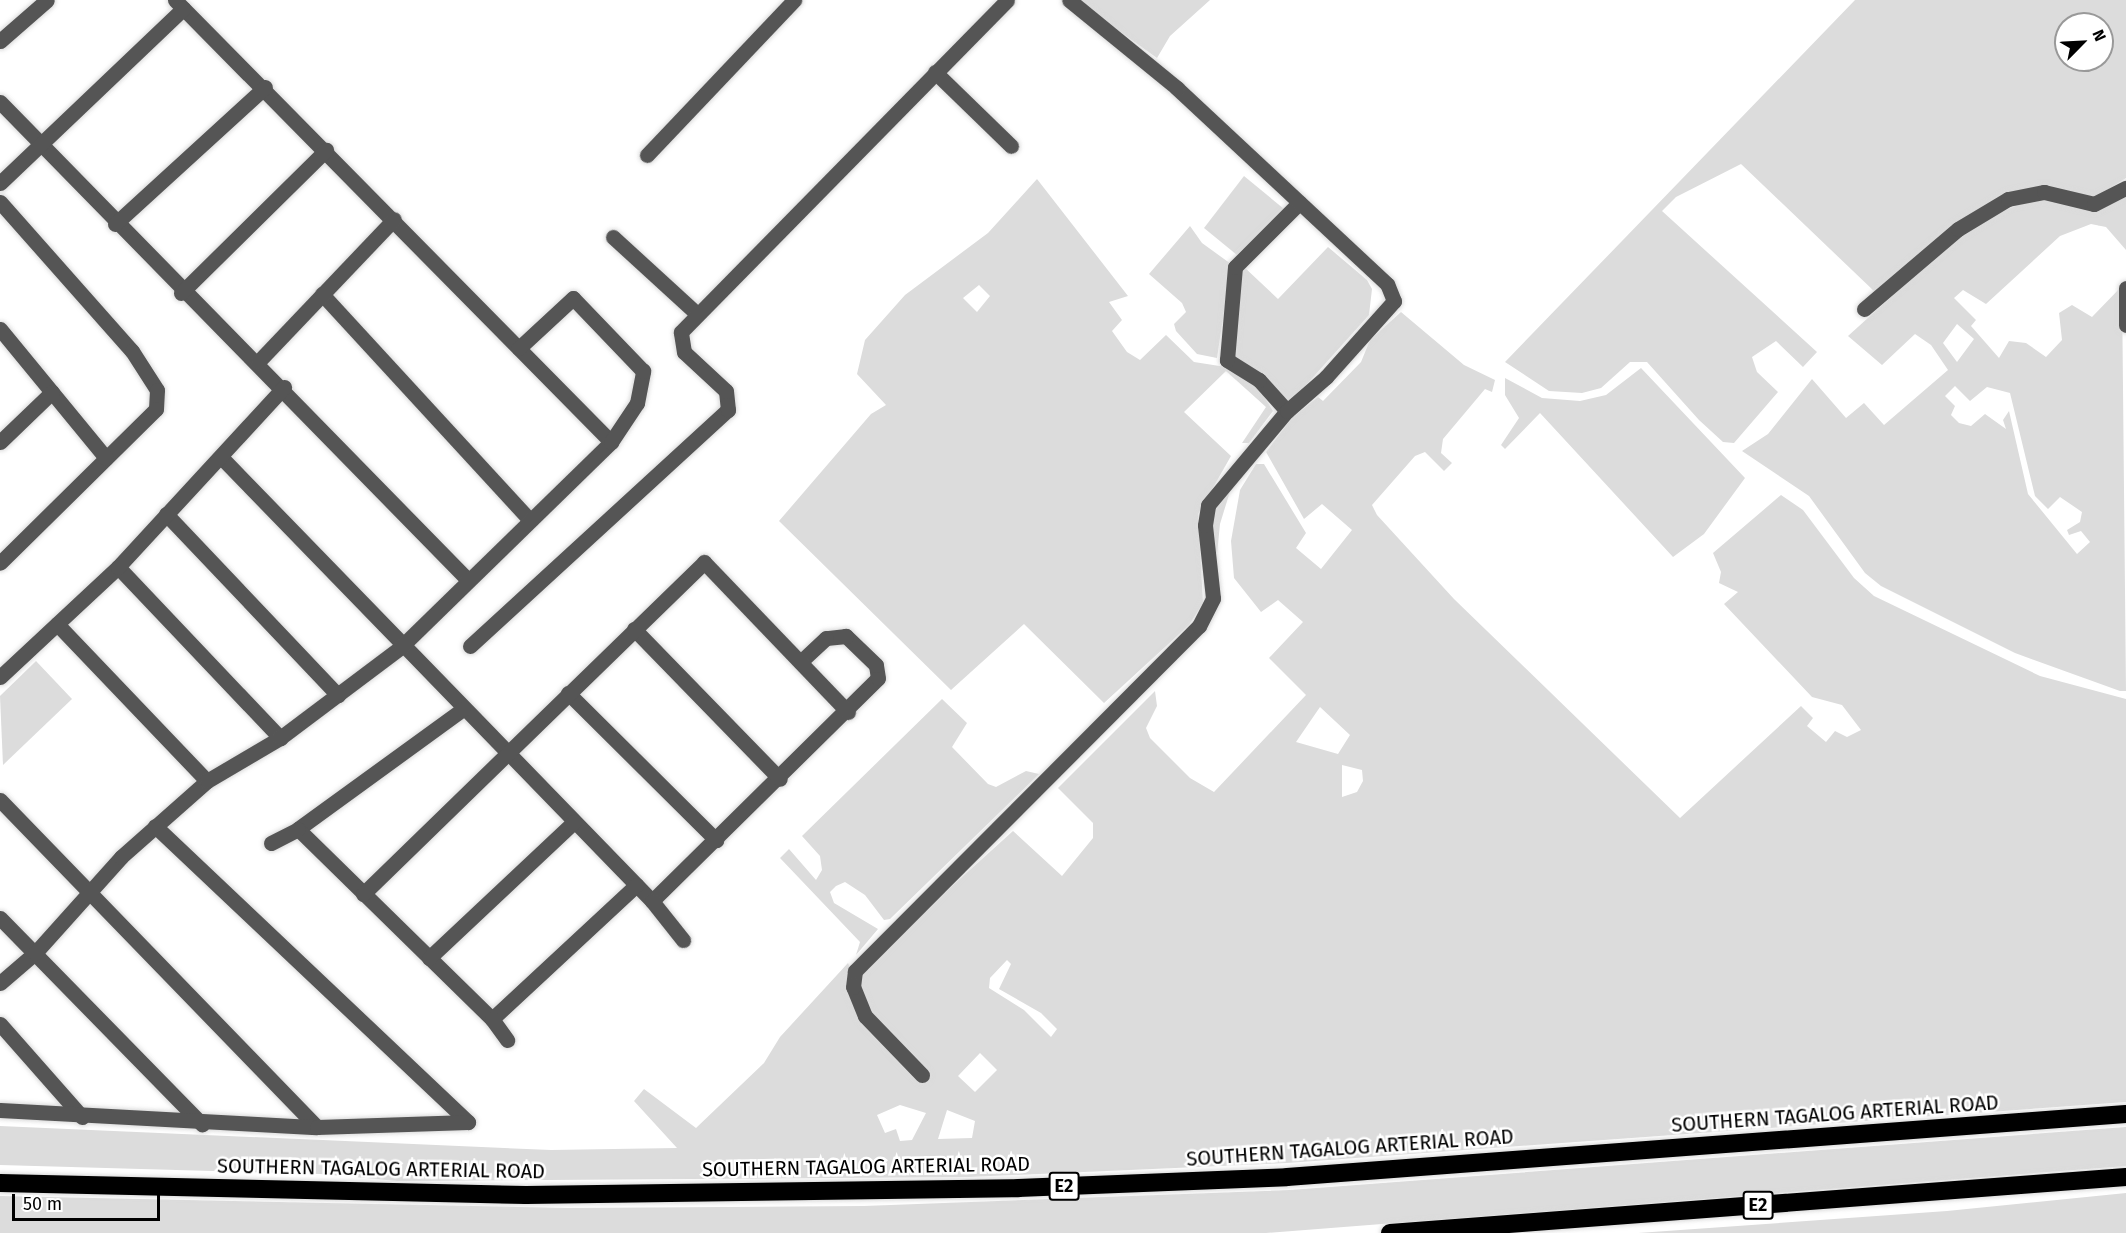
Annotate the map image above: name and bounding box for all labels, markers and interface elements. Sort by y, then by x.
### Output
north arrow [2054,12,2114,72]
text: N [2088,27,2110,44]
street label: SOUTHERN TAGALOG ARTERIAL ROAD [1671,1091,1999,1137]
street label: SOUTHERN TAGALOG ARTERIAL ROAD [1186,1125,1514,1171]
street label: SOUTHERN TAGALOG ARTERIAL ROAD [702,1152,1030,1182]
street label: SOUTHERN TAGALOG ARTERIAL ROAD [217,1154,545,1184]
road number: E2 [1048,1171,1080,1201]
scale bar [15,1182,164,1220]
road number: E2 [1742,1190,1774,1220]
text: 50 m [23,1193,62,1215]

